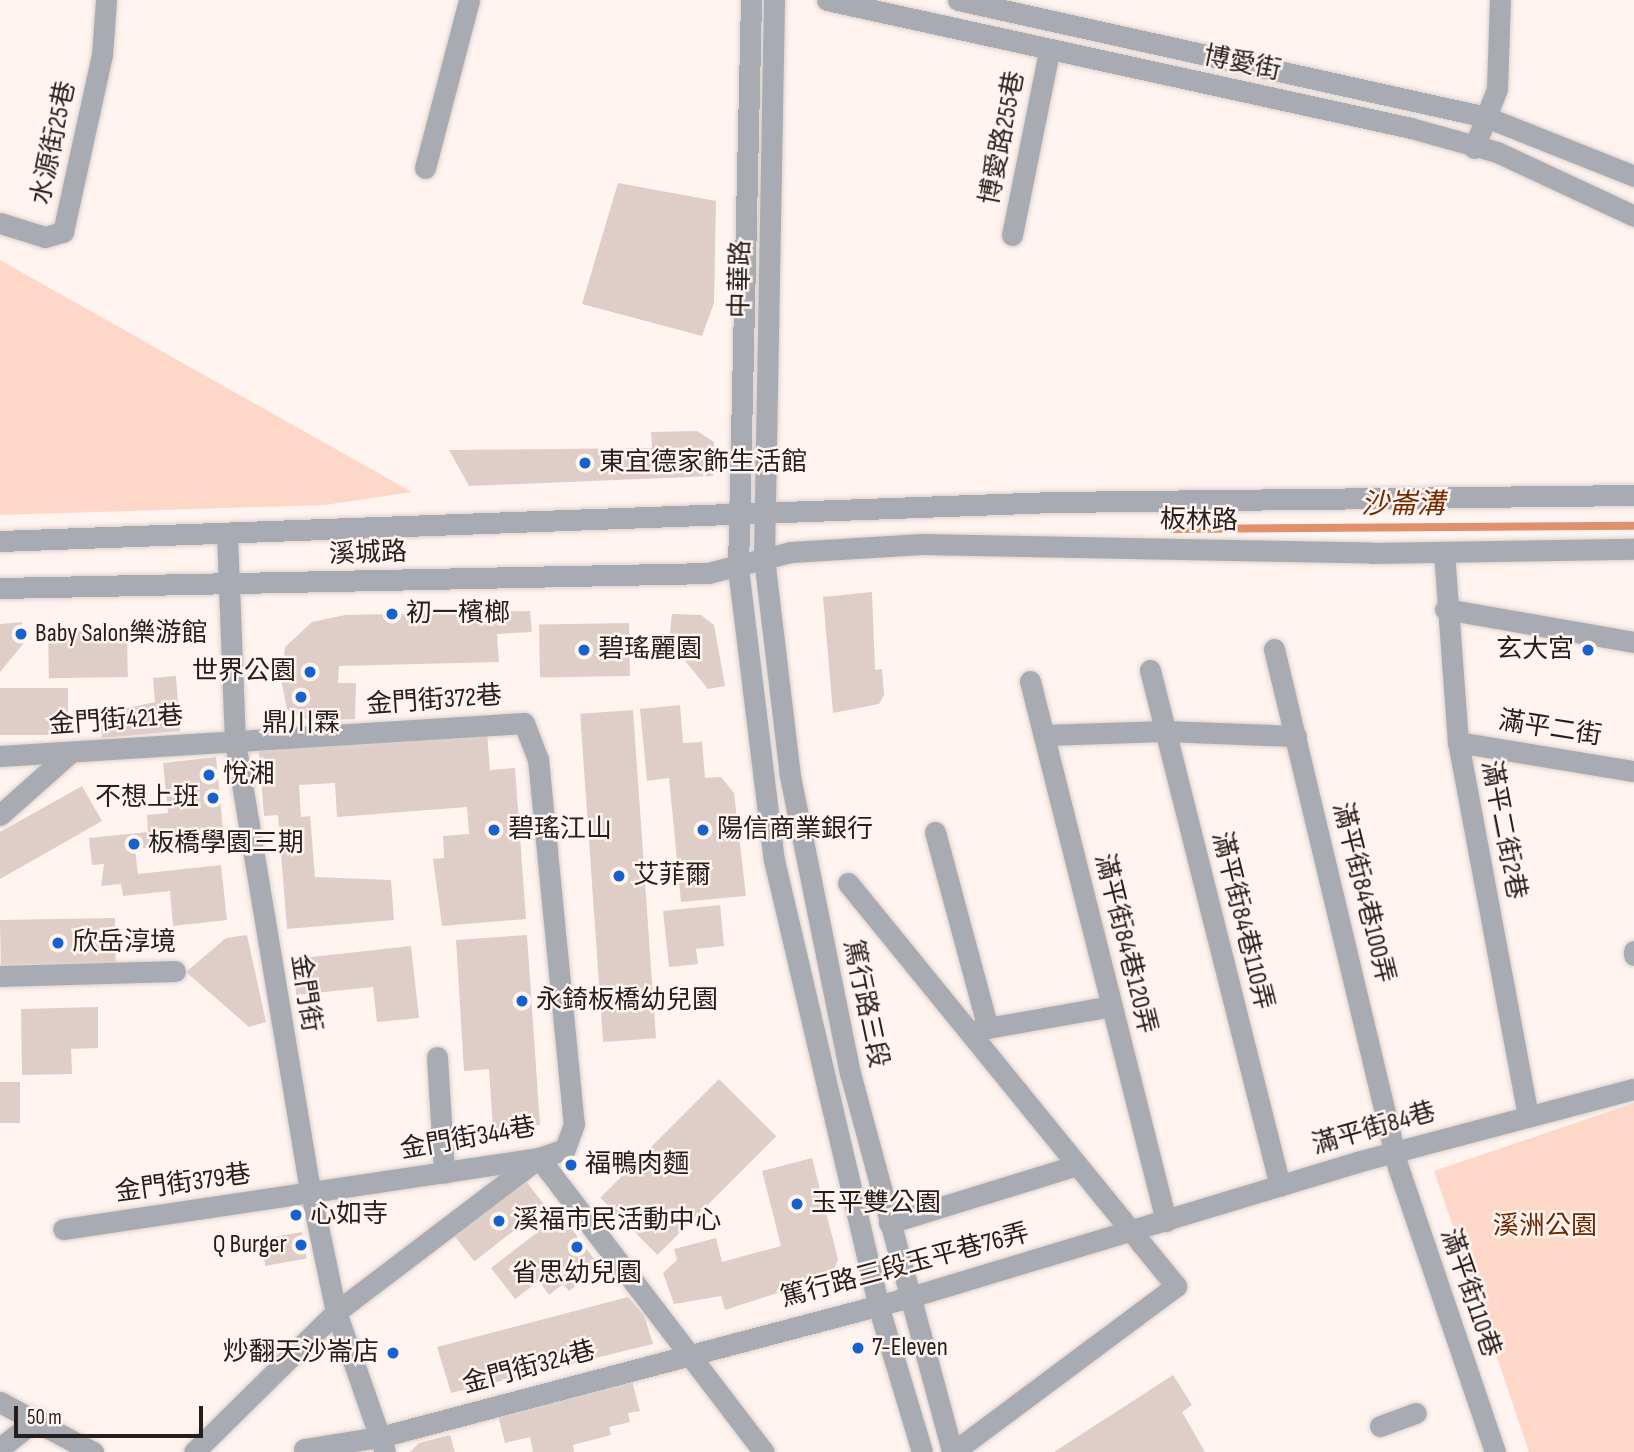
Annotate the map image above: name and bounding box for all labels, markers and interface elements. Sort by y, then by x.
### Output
street label: 博愛街 [1201,41,1283,87]
street label: 博愛路255巷 [975,68,1031,208]
street label: 水源街25巷 [26,79,82,207]
street label: 中華路 [725,240,757,318]
place label: 東宜德家飾生活館 [599,447,807,479]
marker: 東宜德家飾生活館 [577,455,593,471]
water label: 沙崙溝 [1361,488,1445,522]
street label: 板林路 [1160,505,1238,537]
street label: 溪城路 [328,537,408,571]
place label: 初一檳榔 [406,598,510,630]
marker: 初一檳榔 [384,606,400,622]
place label: Baby Salon樂游館 [35,618,207,650]
marker: Baby Salon樂游館 [13,626,29,642]
place label: 碧瑤麗園 [598,634,702,666]
place label: 玄大宮 [1496,634,1574,666]
marker: 碧瑤麗園 [576,642,592,658]
marker: 玄大宮 [1580,642,1596,658]
place label: 世界公園 [192,656,296,688]
marker: 世界公園 [302,664,318,680]
street label: 金門街372巷 [365,681,503,721]
marker: 鼎川霖 [293,689,309,705]
street label: 金門街421巷 [48,701,184,741]
street label: 滿平二街 [1496,705,1604,753]
place label: 鼎川霖 [262,708,340,740]
street label: 滿平二街2巷 [1474,758,1532,902]
place label: 悅湘 [223,759,275,791]
marker: 悅湘 [201,767,217,783]
place label: 不想上班 [95,782,199,814]
marker: 不想上班 [205,790,221,806]
street label: 滿平街84巷100弄 [1325,799,1401,987]
place label: 碧瑤江山 [508,814,612,846]
place label: 陽信商業銀行 [717,814,873,846]
marker: 碧瑤江山 [486,822,502,838]
marker: 陽信商業銀行 [695,822,711,838]
place label: 板橋學園三期 [148,828,304,860]
street label: 滿平街84巷110弄 [1205,829,1279,1013]
marker: 板橋學園三期 [126,836,142,852]
street label: 滿平街84巷120弄 [1088,851,1162,1037]
place label: 艾菲爾 [633,860,711,892]
marker: 艾菲爾 [611,868,627,884]
place label: 欣岳淳境 [72,927,176,959]
marker: 欣岳淳境 [50,935,66,951]
street label: 篤行路三段 [836,937,894,1071]
street label: 金門街 [283,952,327,1034]
place label: 永錡板橋幼兒園 [536,985,718,1017]
marker: 永錡板橋幼兒園 [514,993,530,1009]
street label: 滿平街84巷 [1309,1097,1439,1161]
street label: 金門街344巷 [398,1112,538,1166]
place label: 福鴨肉麵 [585,1149,689,1181]
marker: 福鴨肉麵 [563,1157,579,1173]
street label: 金門街379巷 [113,1159,253,1209]
place label: 玉平雙公園 [811,1188,941,1220]
marker: 玉平雙公園 [789,1196,805,1212]
place label: 心如寺 [310,1199,388,1231]
place label: 溪福市民活動中心 [513,1205,721,1237]
marker: 心如寺 [288,1207,304,1223]
park label: 溪洲公園 [1493,1211,1597,1243]
marker: 溪福市民活動中心 [491,1213,507,1229]
street label: 篤行路三段玉平巷76弄 [777,1218,1033,1314]
street label: 滿平街110巷 [1433,1225,1507,1361]
place label: Q Burger [213,1229,287,1261]
marker: Q Burger [293,1237,309,1253]
marker: 省思幼兒園 [569,1239,585,1255]
place label: 省思幼兒園 [512,1258,642,1290]
place label: 7-Eleven [872,1332,948,1364]
street label: 金門街324巷 [459,1335,599,1401]
place label: 炒翻天沙崙店 [223,1337,379,1369]
marker: 7-Eleven [850,1340,866,1356]
marker: 炒翻天沙崙店 [385,1345,401,1361]
scale bar [18,1392,206,1436]
text: 50 m [27,1405,62,1430]

